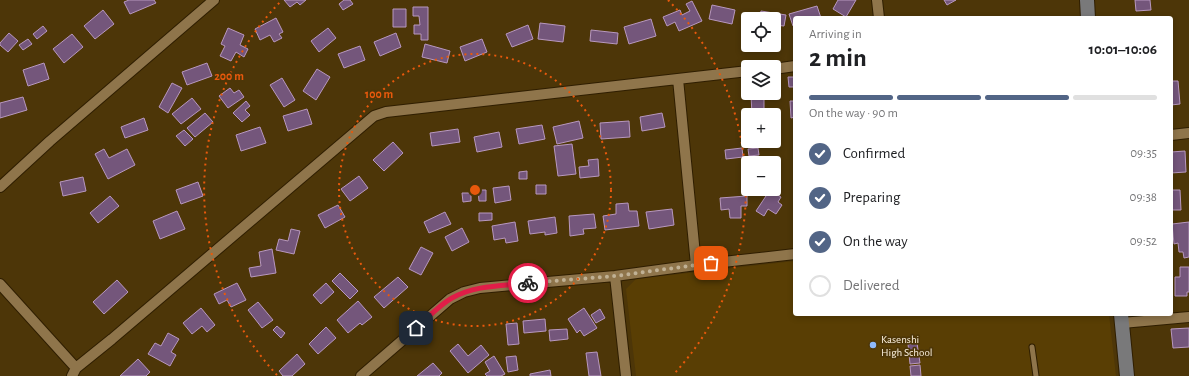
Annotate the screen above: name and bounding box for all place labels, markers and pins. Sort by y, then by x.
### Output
centre of rings [468,183,482,197]
pin [694,246,728,280]
pin [399,311,433,345]
place label: Kasenshi High School [881,334,933,358]
marker: Kasenshi High School [868,340,878,350]

